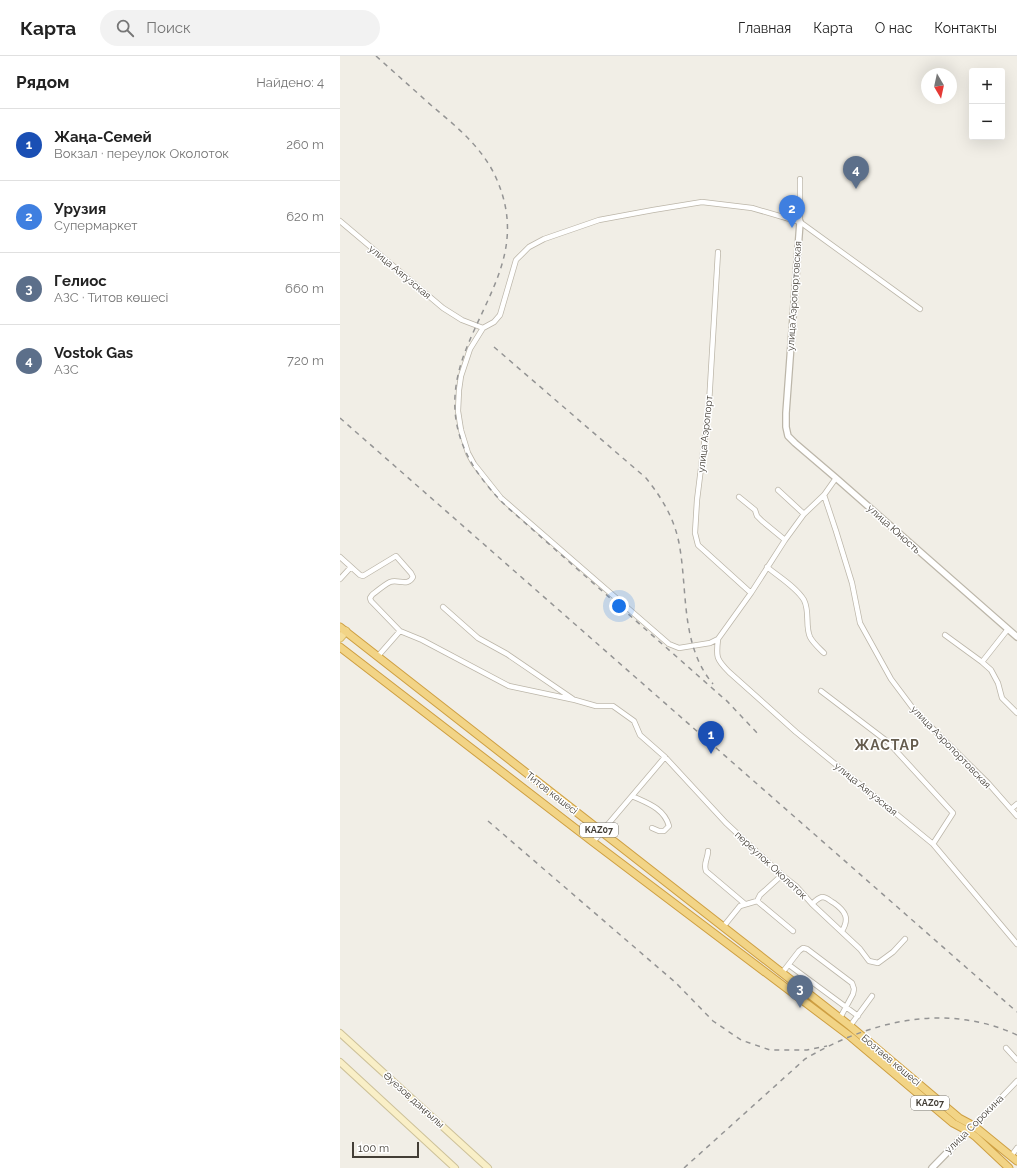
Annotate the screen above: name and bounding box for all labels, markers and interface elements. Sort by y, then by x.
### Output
search box [100,10,380,46]
text: Карта [20,17,76,39]
icon: search [114,17,136,39]
text: Поиск [146,19,191,37]
text: Главная [738,20,791,36]
text: Карта [813,20,853,36]
text: О нас [875,20,912,36]
text: Контакты [934,20,997,36]
north arrow [921,68,957,104]
map controls [969,68,1005,140]
button: + [969,68,1005,104]
text: Рядом [16,72,69,92]
text: Найдено: 4 [256,75,324,90]
button: − [969,104,1005,140]
text: Жаңа-Семей [54,128,152,146]
text: 1 [26,137,32,152]
text: 260 m [286,137,324,152]
text: Вокзал · переулок Околоток [54,146,229,161]
pin: 4 [843,156,869,189]
pin: 2 [779,195,805,228]
text: Урузия [54,200,106,218]
text: 2 [25,209,33,224]
text: 620 m [286,209,324,224]
text: Супермаркет [54,218,137,233]
street label: улица Аэропортовская [785,241,803,351]
street label: улица Аягузская [367,243,433,301]
text: Гелиос [54,272,107,290]
text: 3 [25,281,33,296]
text: 660 m [285,281,324,296]
text: АЗС · Титов көшесі [54,290,168,305]
text: Vostok Gas [54,344,133,362]
text: 4 [25,353,33,368]
text: 720 m [287,353,324,368]
text: АЗС [54,362,79,377]
street label: улица Аэропорт [695,395,715,473]
street label: улица Юность [865,502,923,556]
your location [609,596,629,616]
street label: улица Аэропортовская [909,704,993,790]
pin: 1 [698,721,724,754]
district label: ЖАСТАР [854,737,920,753]
street label: улица Аягузская [832,760,900,818]
street label: Титов көшесі [524,770,580,816]
road number: KAZ07 [580,823,618,837]
street label: переулок Околоток [733,829,809,901]
pin: 3 [787,975,813,1008]
street label: Бозтаев көшесі [859,1032,923,1088]
street label: Әуезов даңғылы [381,1070,447,1130]
street label: улица Сорокина [942,1092,1006,1156]
road number: KAZ07 [911,1096,949,1110]
scale bar [352,1140,419,1159]
text: 100 m [358,1142,389,1155]

